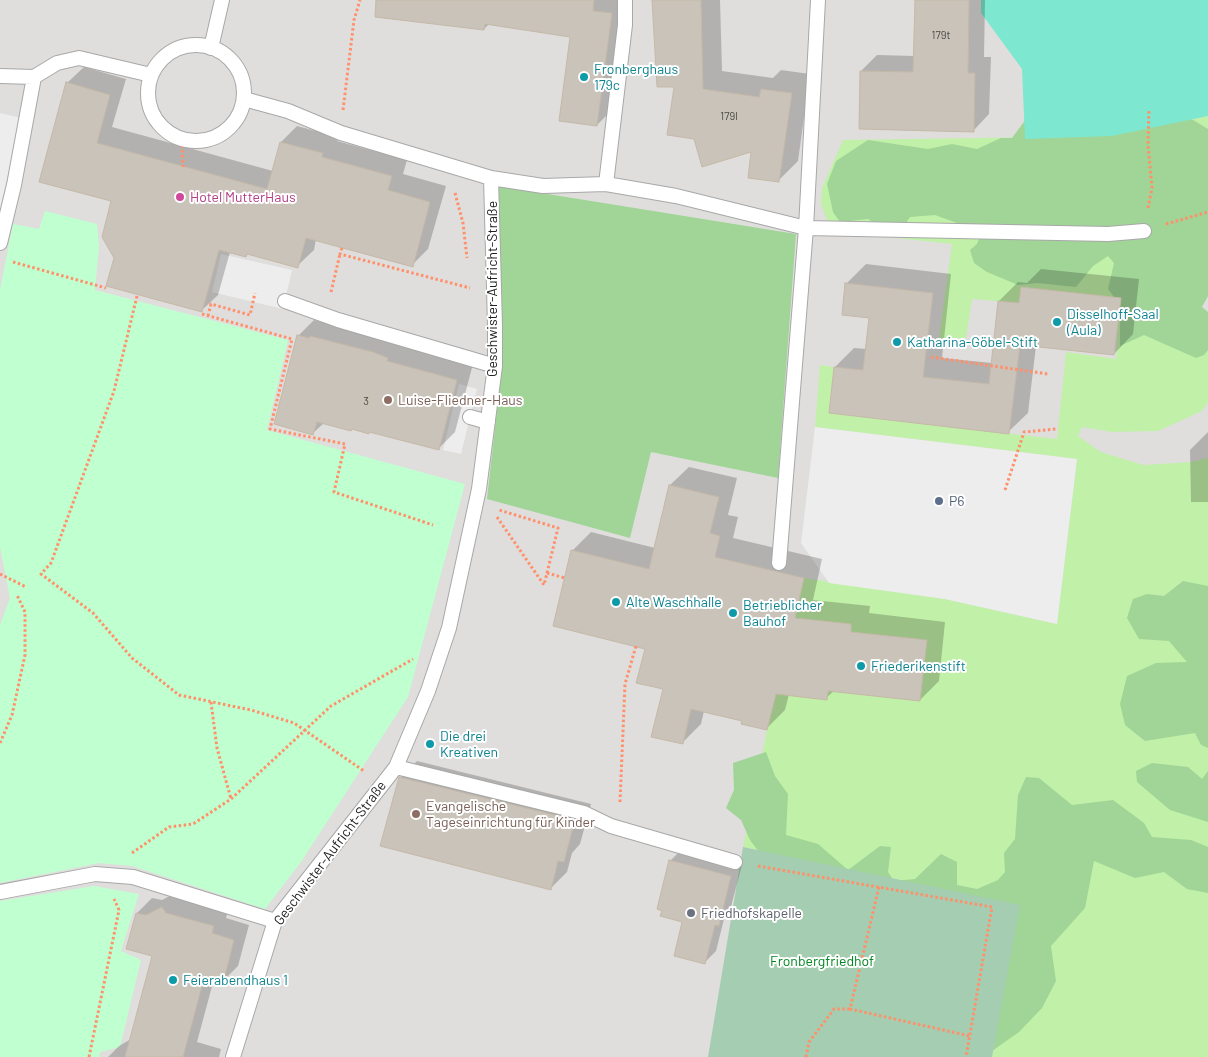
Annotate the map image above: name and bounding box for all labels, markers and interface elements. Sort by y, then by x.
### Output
house number: 179t [932,28,950,42]
place label: Fronberghaus 179c [594,61,678,94]
marker: Fronberghaus 179c [578,71,590,83]
house number: 179l [720,109,738,123]
place label: Hotel MutterHaus [190,189,296,205]
marker: Hotel MutterHaus [174,191,186,203]
street label: Geschwister-Aufricht-Straße [484,201,500,377]
place label: Disselhoff-Saal (Aula) [1067,306,1159,338]
marker: Disselhoff-Saal (Aula) [1051,316,1063,328]
place label: Katharina-Göbel-Stift [907,334,1038,350]
marker: Katharina-Göbel-Stift [891,336,903,348]
place label: Luise-Fliedner-Haus [398,392,523,408]
house number: 3 [363,394,369,408]
marker: Luise-Fliedner-Haus [382,394,394,406]
place label: P6 [949,493,964,509]
marker: P6 [933,495,945,507]
place label: Alte Waschhalle [626,594,722,610]
marker: Alte Waschhalle [610,596,622,608]
place label: Betrieblicher Bauhof [743,597,822,630]
marker: Betrieblicher Bauhof [727,607,739,619]
place label: Friederikenstift [871,658,966,674]
marker: Friederikenstift [855,660,867,672]
place label: Die drei Kreativen [440,728,498,760]
marker: Die drei Kreativen [424,738,436,750]
street label: Geschwister-Aufricht-Straße [270,778,390,928]
place label: Evangelische Tageseinrichtung für Kinder [426,798,595,830]
marker: Evangelische Tageseinrichtung für Kinder [410,808,422,820]
place label: Friedhofskapelle [701,905,802,921]
marker: Friedhofskapelle [685,907,697,919]
park label: Fronbergfriedhof [770,953,874,969]
place label: Feierabendhaus 1 [183,972,288,988]
marker: Feierabendhaus 1 [167,974,179,986]

